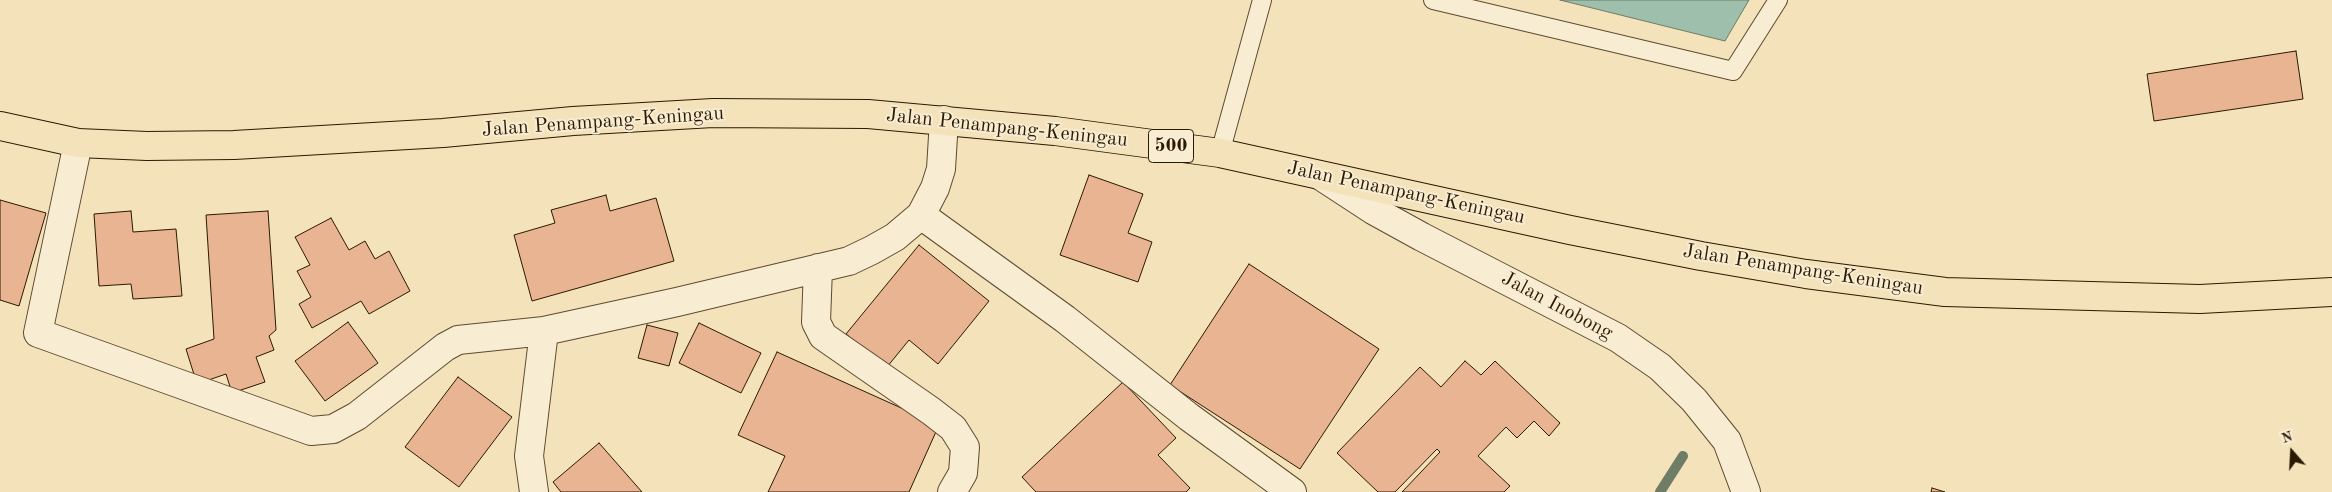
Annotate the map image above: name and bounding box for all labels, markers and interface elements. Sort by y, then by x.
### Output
street label: Jalan Penampang-Keningau [481,102,725,142]
street label: Jalan Penampang-Keningau [885,103,1129,153]
road number: 500 [1148,130,1194,162]
street label: Jalan Penampang-Keningau [1285,156,1527,230]
street label: Jalan Penampang-Keningau [1681,239,1925,301]
street label: Jalan Inobong [1497,267,1617,345]
north arrow [2267,427,2317,477]
text: N [2280,429,2294,446]

